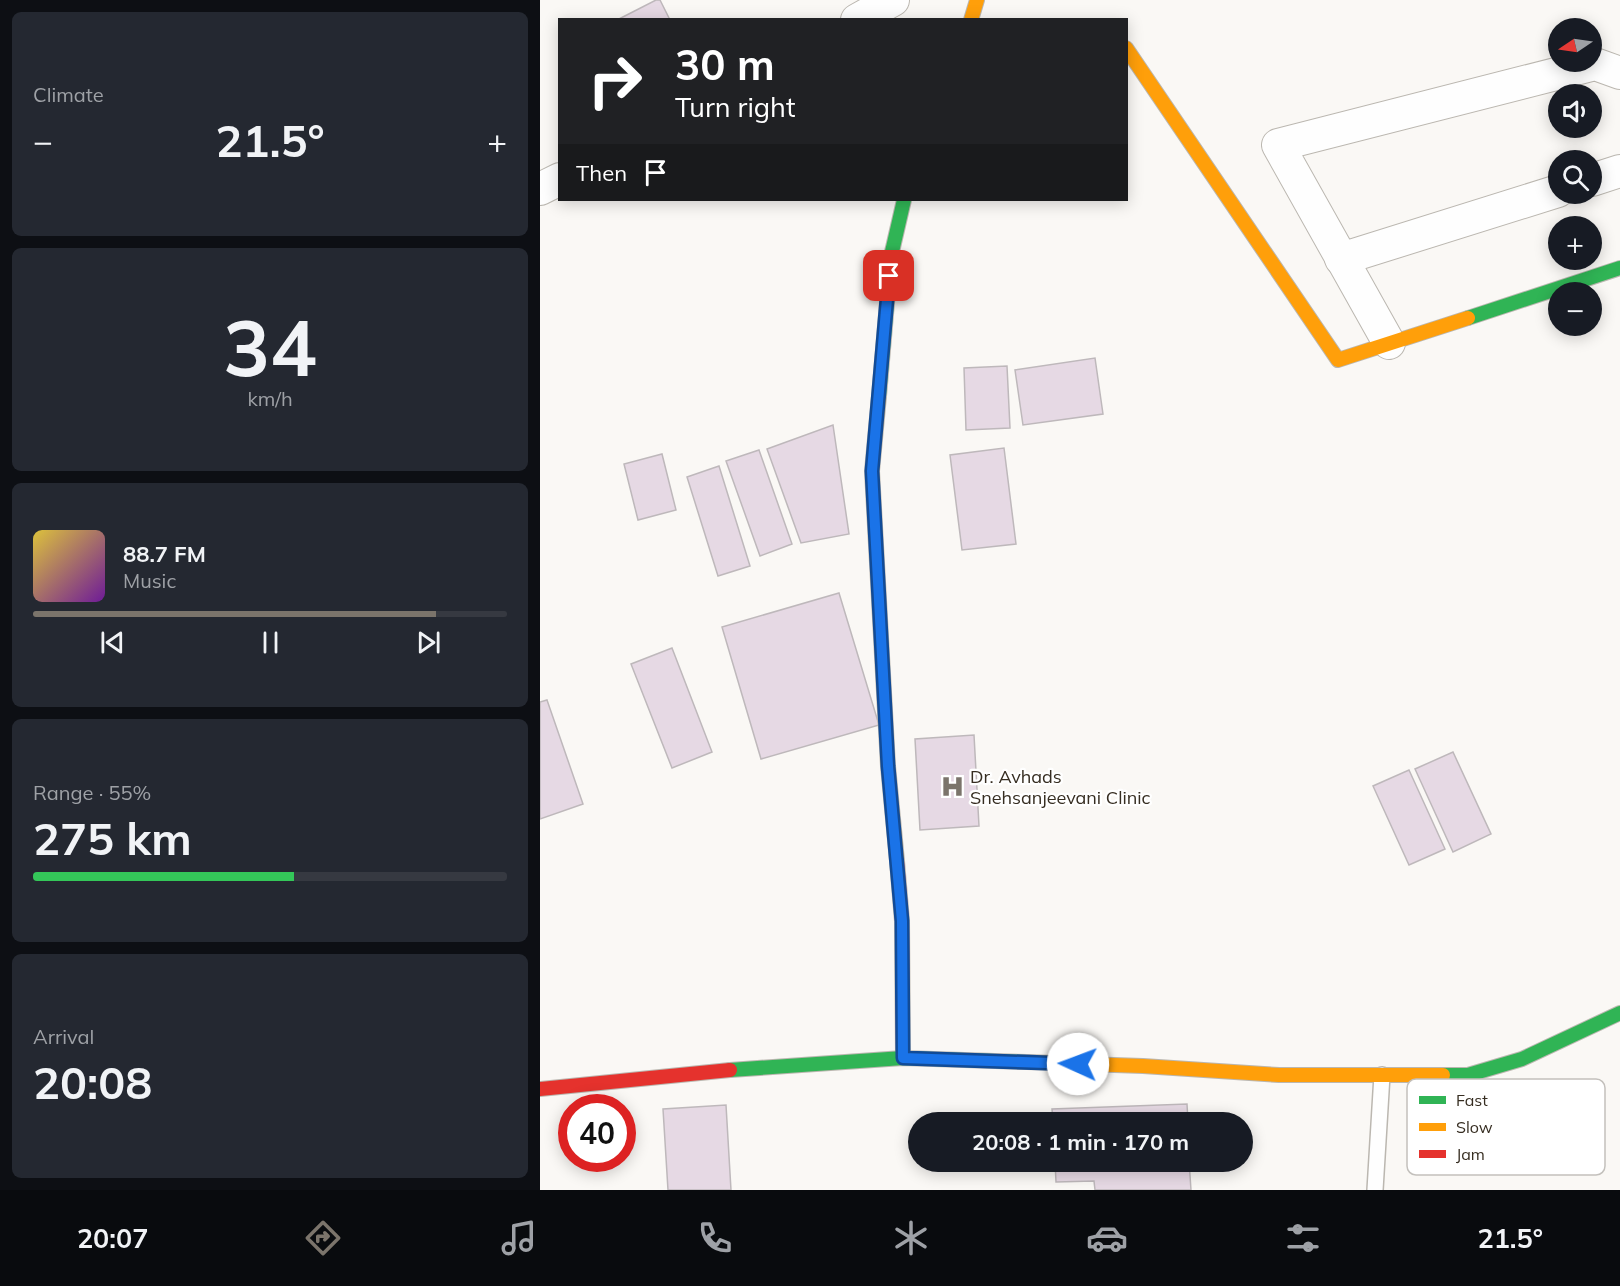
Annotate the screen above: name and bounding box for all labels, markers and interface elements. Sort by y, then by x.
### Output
north arrow [1548,18,1602,72]
map controls [1548,18,1602,336]
text: 30 m [675,38,775,91]
icon: right [576,42,654,120]
text: Climate [33,82,104,107]
button: sound [1548,84,1602,138]
text: Turn right [675,90,795,124]
text: 21.5° [215,112,325,168]
text: − [33,120,53,161]
text: + [487,120,507,161]
button: search [1548,150,1602,204]
icon: arrive [639,156,672,189]
text: Then [576,159,627,187]
button: + [1548,216,1602,270]
pin [863,250,914,301]
icon: arrive [872,259,905,292]
button: − [1548,282,1602,336]
text: 34 [223,298,317,396]
text: km/h [247,386,293,411]
text: 88.7 FM [123,540,206,568]
text: Music [123,568,176,593]
icon: previous [96,626,129,659]
icon: pause [254,626,287,659]
icon: next [412,626,445,659]
place label: Dr. Avhads Snehsanjeevani Clinic [970,765,1151,809]
hospital icon: Dr. Avhads Snehsanjeevani Clinic [939,774,965,800]
text: Range · 55% [33,780,151,805]
text: 275 km [33,810,192,866]
text: Arrival [33,1024,94,1049]
position arrow [1046,1032,1110,1096]
text: 20:08 [33,1054,152,1110]
legend [1407,1079,1605,1175]
text: Fast [1456,1090,1488,1110]
speed limit sign: 40 [558,1094,636,1172]
text: Slow [1456,1117,1493,1137]
text: 20:08 · 1 min · 170 m [972,1128,1189,1156]
text: Jam [1456,1144,1485,1164]
icon: directions [302,1217,344,1259]
icon: music [498,1217,540,1259]
icon: phone [694,1217,736,1259]
icon: climate [890,1217,932,1259]
icon: car [1086,1217,1128,1259]
icon: filters [1282,1217,1324,1259]
text: 20:07 [77,1221,148,1255]
text: 21.5° [1477,1221,1543,1255]

